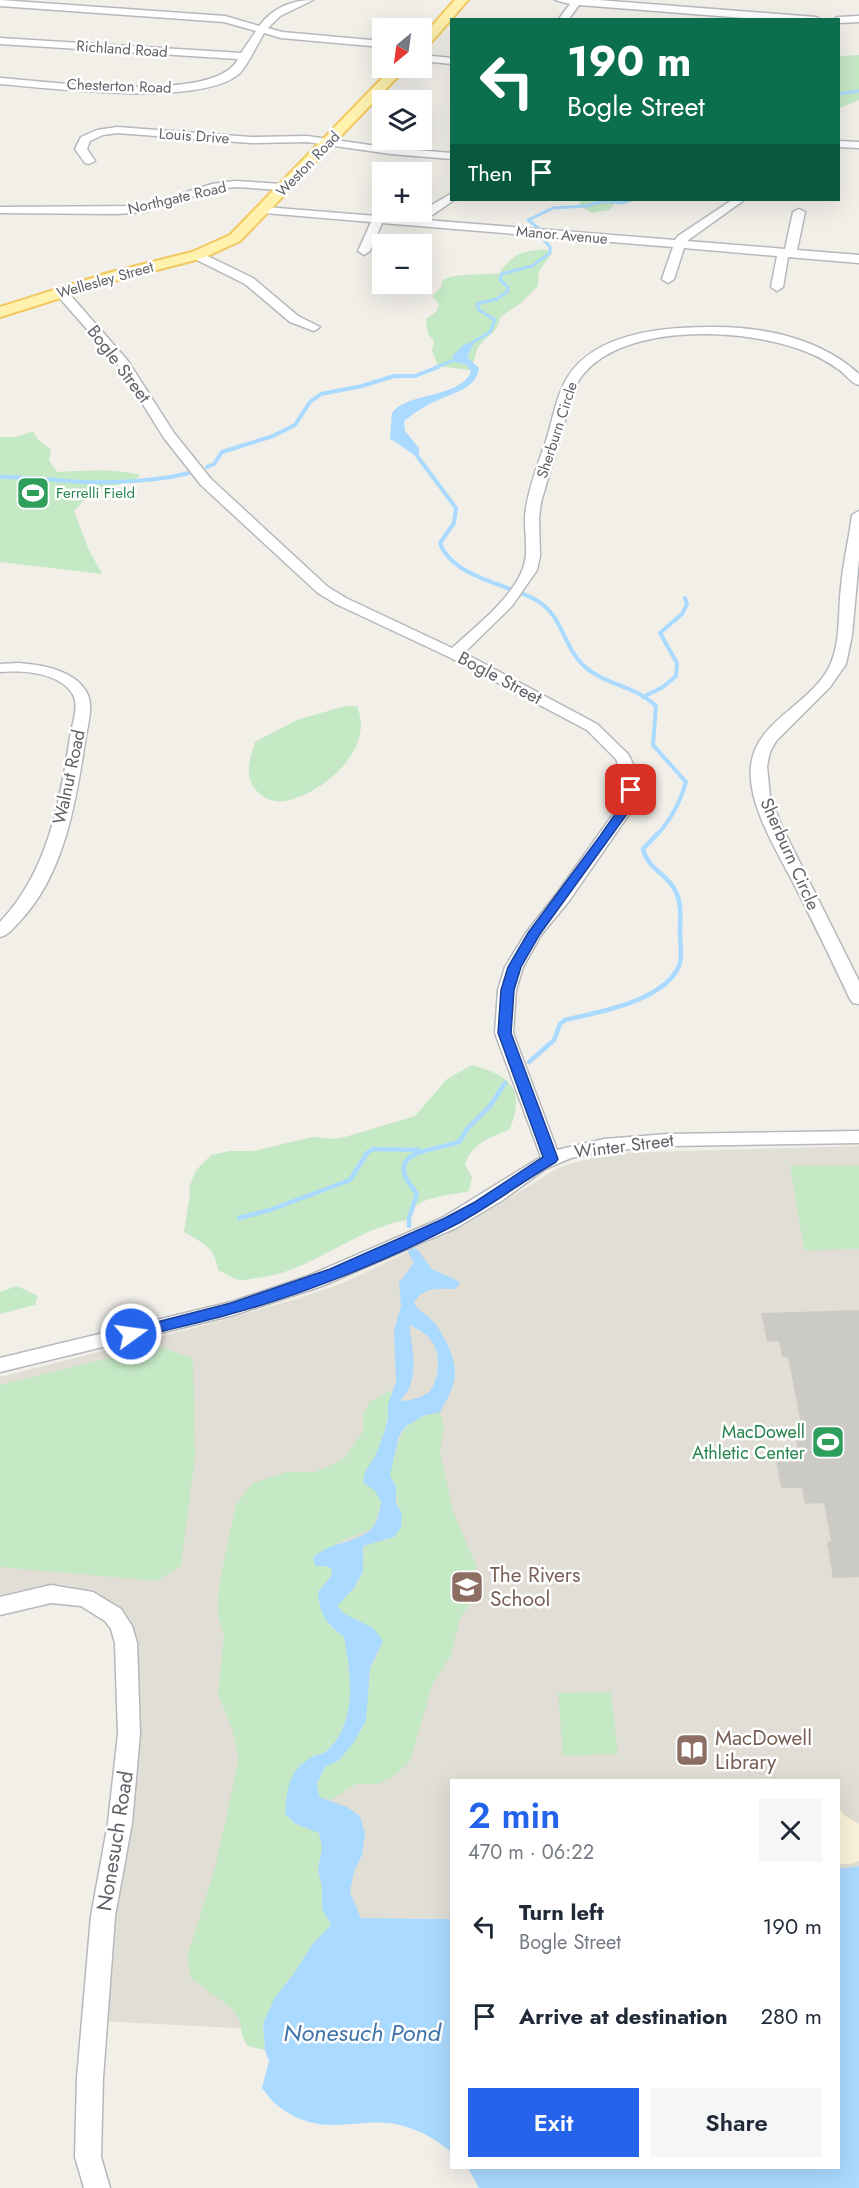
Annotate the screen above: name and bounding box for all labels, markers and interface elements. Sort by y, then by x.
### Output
north arrow [372,18,432,78]
map controls [372,18,432,294]
text: 190 m [567,31,691,92]
street label: Richland Road [76,35,168,63]
icon: left [468,42,546,120]
street label: Chesterton Road [66,73,172,99]
text: Bogle Street [567,87,705,126]
button: layers [372,90,432,150]
street label: Louis Drive [158,123,230,149]
street label: Weston Road [271,126,345,202]
icon: arrive [525,156,558,189]
text: Then [468,157,513,189]
button: + [372,162,432,222]
street label: Northgate Road [126,176,228,220]
street label: Manor Avenue [515,220,609,250]
button: − [372,234,432,294]
street label: Wellesley Street [54,256,156,304]
street label: Bogle Street [81,319,157,409]
street label: Sherburn Circle [531,379,583,481]
sports icon: Ferrelli Field [15,475,51,511]
place label: Ferrelli Field [56,482,135,504]
street label: Bogle Street [453,645,547,711]
street label: Walnut Road [46,727,92,827]
pin [605,764,656,815]
icon: arrive [614,773,647,806]
street label: Sherburn Circle [754,794,826,914]
street label: Winter Street [573,1127,676,1165]
position arrow [99,1302,163,1366]
place label: MacDowell Athletic Center [692,1419,806,1466]
sports icon: MacDowell Athletic Center [810,1424,846,1460]
place label: The Rivers School [490,1560,581,1614]
school or university icon: The Rivers School [449,1569,485,1605]
place label: MacDowell Library [715,1723,812,1777]
library icon: MacDowell Library [674,1732,710,1768]
street label: Nonesuch Road [89,1769,141,1913]
text: 2 min [468,1789,560,1841]
button: close [759,1799,822,1862]
text: 470 m · 06:22 [468,1838,594,1867]
text: Turn left [519,1896,604,1928]
icon: left [468,1910,501,1943]
text: 190 m [762,1910,822,1942]
text: Bogle Street [519,1928,621,1957]
icon: arrive [468,2000,501,2033]
text: Arrive at destination [519,2000,728,2032]
text: 280 m [761,2000,822,2032]
water label: Nonesuch Pond [283,2015,442,2050]
button: Exit [468,2088,639,2157]
button: Share [651,2088,822,2157]

